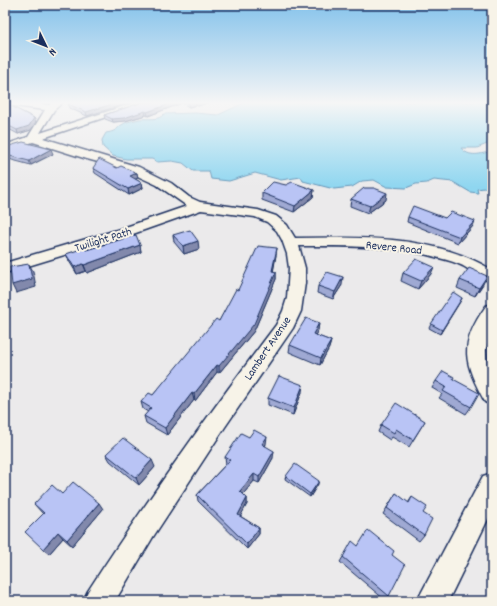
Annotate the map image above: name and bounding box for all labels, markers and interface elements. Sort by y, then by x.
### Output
north arrow [26,26,66,66]
text: N [44,44,60,59]
street label: Twilight Path [73,224,134,257]
street label: Revere Road [365,237,423,260]
street label: Lambert Avenue [241,314,296,384]

